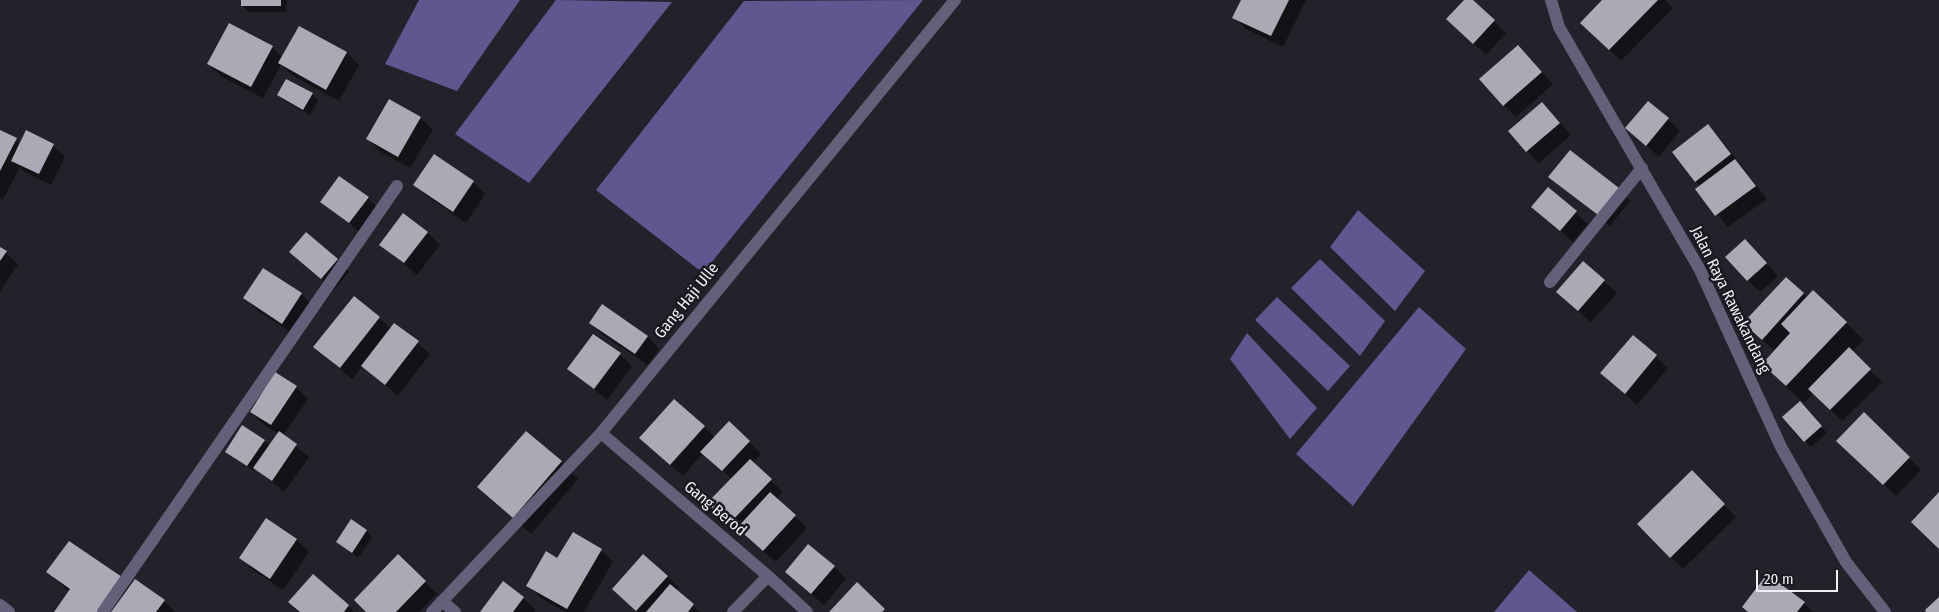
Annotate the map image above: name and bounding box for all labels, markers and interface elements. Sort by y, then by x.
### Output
street label: Jalan Raya Rawakandang [1686,223,1774,377]
street label: Gang Haji Ulle [651,259,723,343]
street label: Gang Berod [680,477,750,541]
scale bar [1759,560,1842,592]
text: 20 m [1764,570,1794,588]

